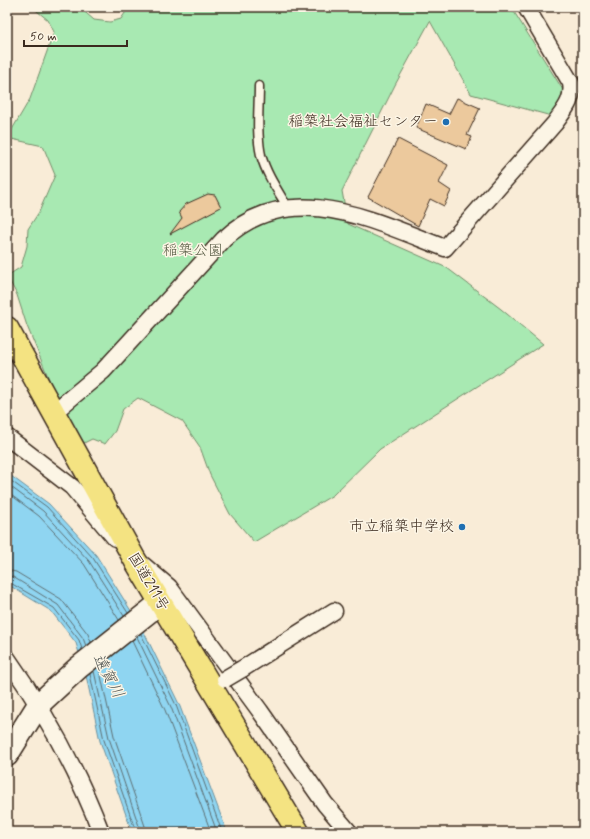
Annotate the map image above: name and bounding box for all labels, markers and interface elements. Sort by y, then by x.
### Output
scale bar [24,22,127,48]
text: 50 m [30,29,57,45]
place label: 稲築社会福祉センター [289,112,438,132]
marker: 稲築社会福祉センター [441,117,451,127]
park label: 稲築公園 [163,241,223,261]
place label: 市立稲築中学校 [349,517,454,537]
marker: 市立稲築中学校 [457,522,467,532]
street label: 国道211号 [123,549,173,615]
water label: 遠賀川 [87,650,129,702]

